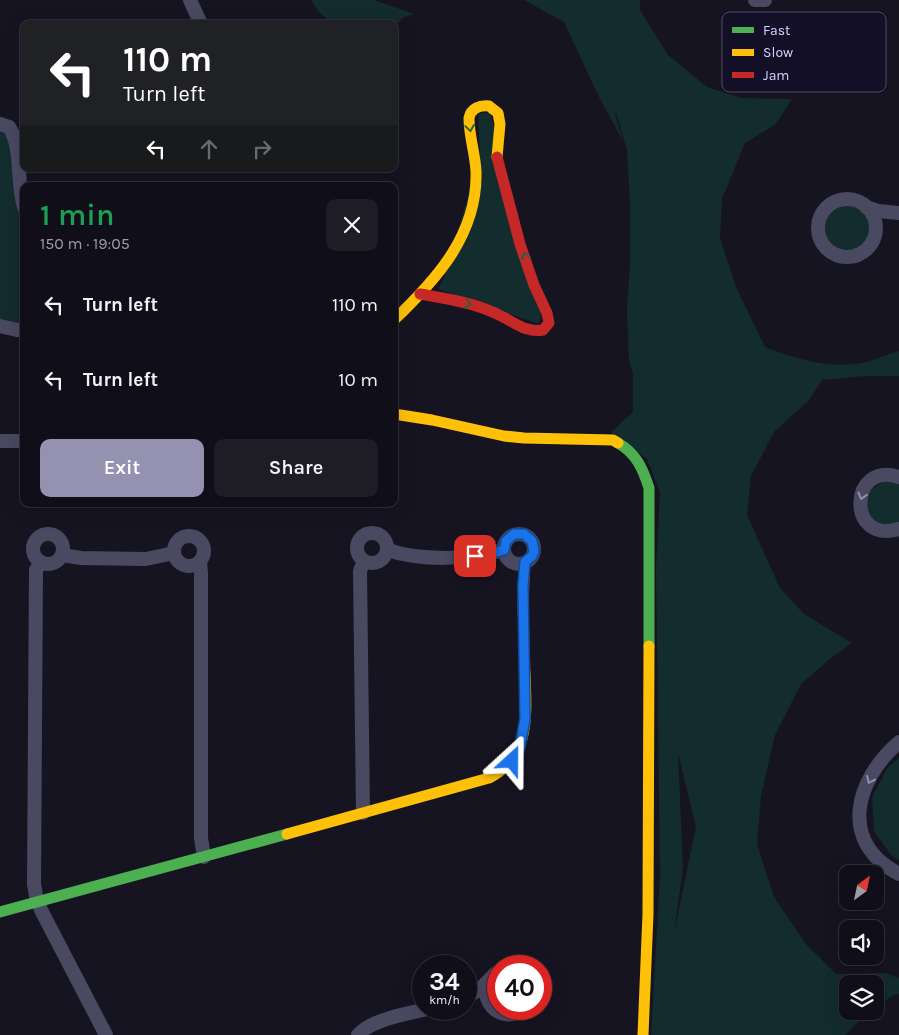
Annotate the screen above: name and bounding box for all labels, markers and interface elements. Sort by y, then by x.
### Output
legend [722,12,886,92]
text: Fast [763,22,790,39]
text: 110 m [123,39,212,80]
icon: left [40,40,105,105]
text: Slow [763,44,793,61]
text: Jam [763,67,789,84]
text: Turn left [123,81,206,107]
one-way arrow [464,125,475,133]
icon: left [142,135,170,163]
icon: ahead [195,135,223,163]
icon: right [248,135,276,163]
text: 1 min [40,197,114,233]
button: close [326,199,378,251]
text: 150 m · 19:05 [40,234,130,253]
one-way arrow [521,253,531,261]
icon: left [40,291,68,319]
text: Turn left [83,294,158,316]
text: 110 m [332,294,378,316]
one-way arrow [463,298,472,309]
icon: left [40,366,68,394]
text: Turn left [83,369,158,391]
text: 10 m [338,369,378,391]
button: Exit [40,439,204,497]
button: Share [214,439,378,497]
one-way arrow [857,492,868,500]
pin [454,535,496,577]
icon: arrive [461,542,489,570]
position arrow [485,734,537,786]
one-way arrow [865,775,876,784]
north arrow [839,865,884,910]
map controls [839,865,884,1020]
button: sound [839,920,884,965]
speed limit sign: 40 [487,955,552,1020]
text: 34 [429,967,460,996]
button: layers [839,975,884,1020]
text: km/h [429,993,460,1007]

